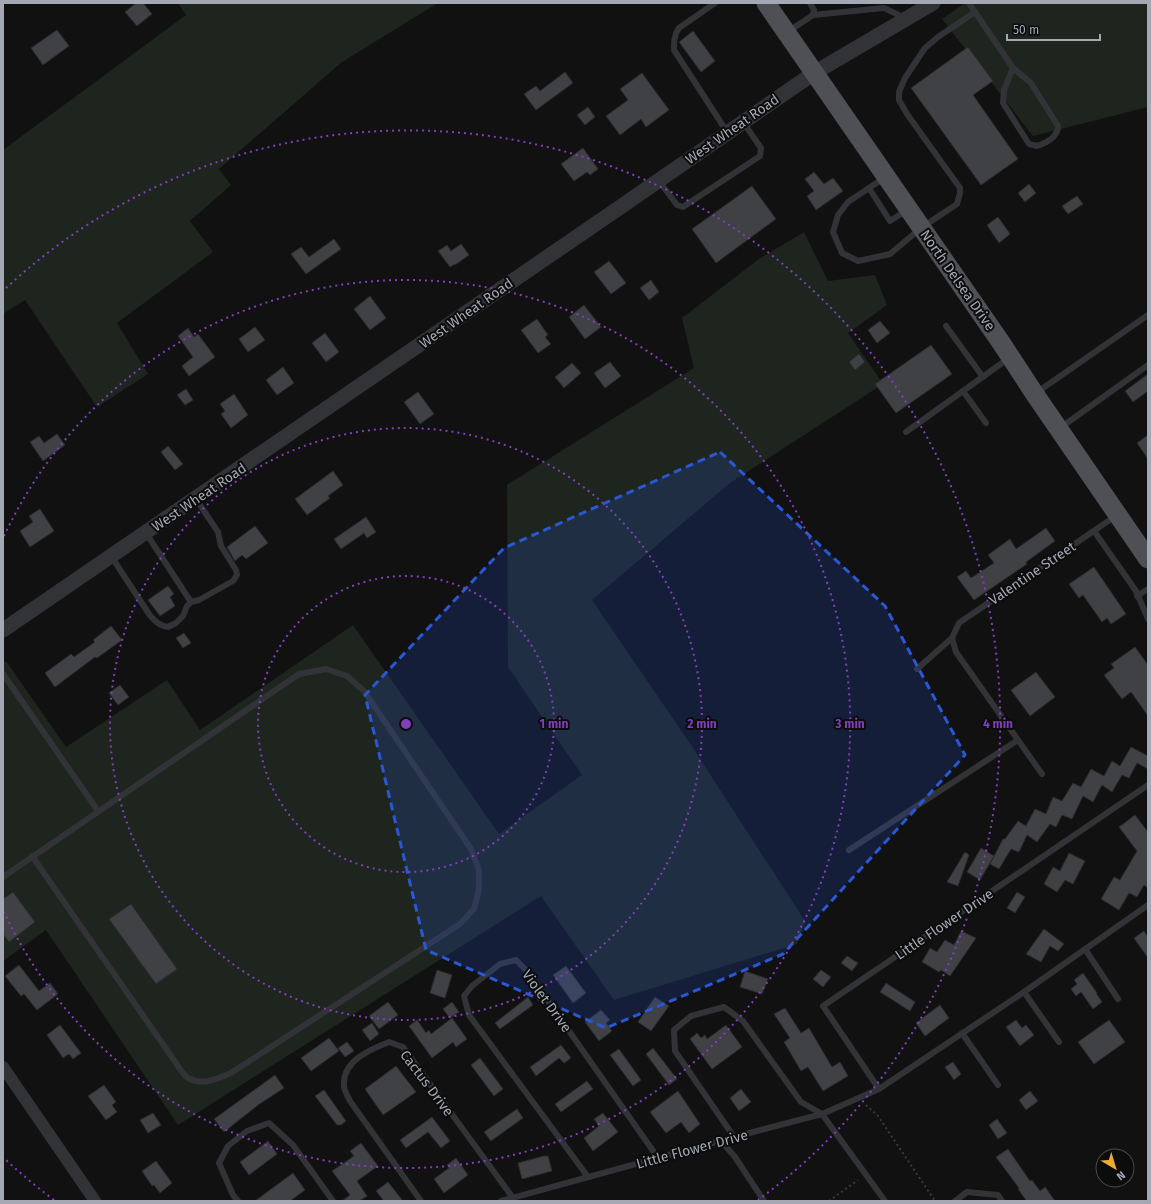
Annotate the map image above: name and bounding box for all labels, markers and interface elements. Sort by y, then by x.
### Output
scale bar [1007,16,1100,42]
text: 50 m [1013,23,1039,37]
street label: West Wheat Road [682,91,782,168]
street label: North Delsea Drive [916,227,999,334]
street label: West Wheat Road [416,275,516,352]
street label: West Wheat Road [149,460,250,535]
street label: Valentine Street [986,538,1080,609]
centre of rings [399,717,413,731]
text: 1 min [540,717,568,731]
text: 2 min [687,717,717,731]
text: 3 min [834,717,865,731]
text: 4 min [983,717,1013,731]
street label: Little Flower Drive [892,885,997,964]
street label: Violet Drive [518,967,575,1036]
street label: Cactus Drive [396,1047,457,1120]
street label: Little Flower Drive [634,1126,750,1173]
north arrow [1095,1148,1135,1188]
text: N [1114,1168,1128,1183]

